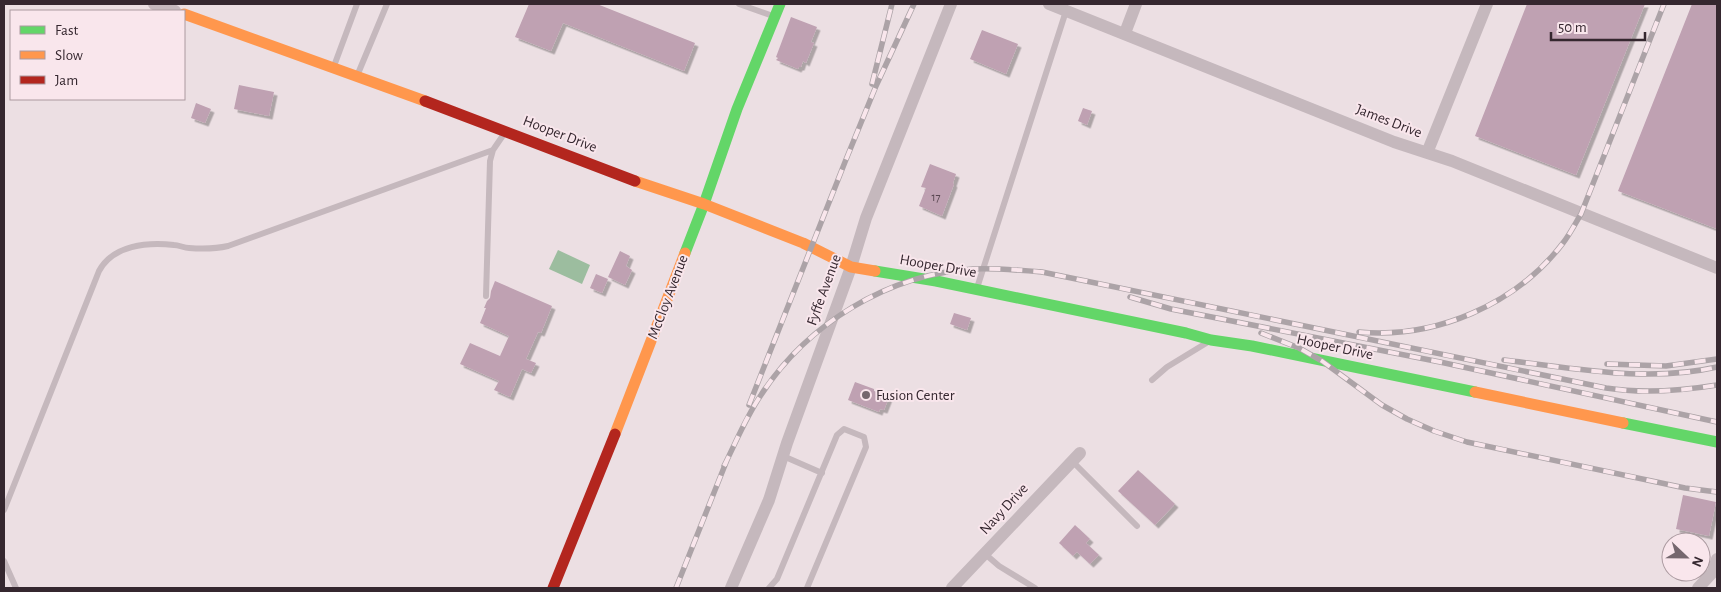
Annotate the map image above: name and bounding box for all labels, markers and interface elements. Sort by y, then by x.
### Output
legend [10,10,185,100]
scale bar [1551,10,1645,42]
text: 50 m [1558,20,1587,35]
text: Fast [55,23,79,38]
text: Slow [55,48,83,63]
text: Jam [55,73,78,88]
street label: James Drive [1354,102,1424,140]
street label: Hooper Drive [521,113,599,155]
house number: 17 [931,191,941,203]
street label: Fyffe Avenue [804,252,844,328]
street label: Hooper Drive [898,252,978,280]
street label: McCloy Avenue [645,253,691,341]
street label: Hooper Drive [1295,332,1375,362]
place label: Fusion Center [876,388,955,403]
marker: Fusion Center [860,389,872,401]
street label: Navy Drive [977,481,1031,537]
north arrow [1661,532,1711,582]
text: N [1689,554,1705,569]

